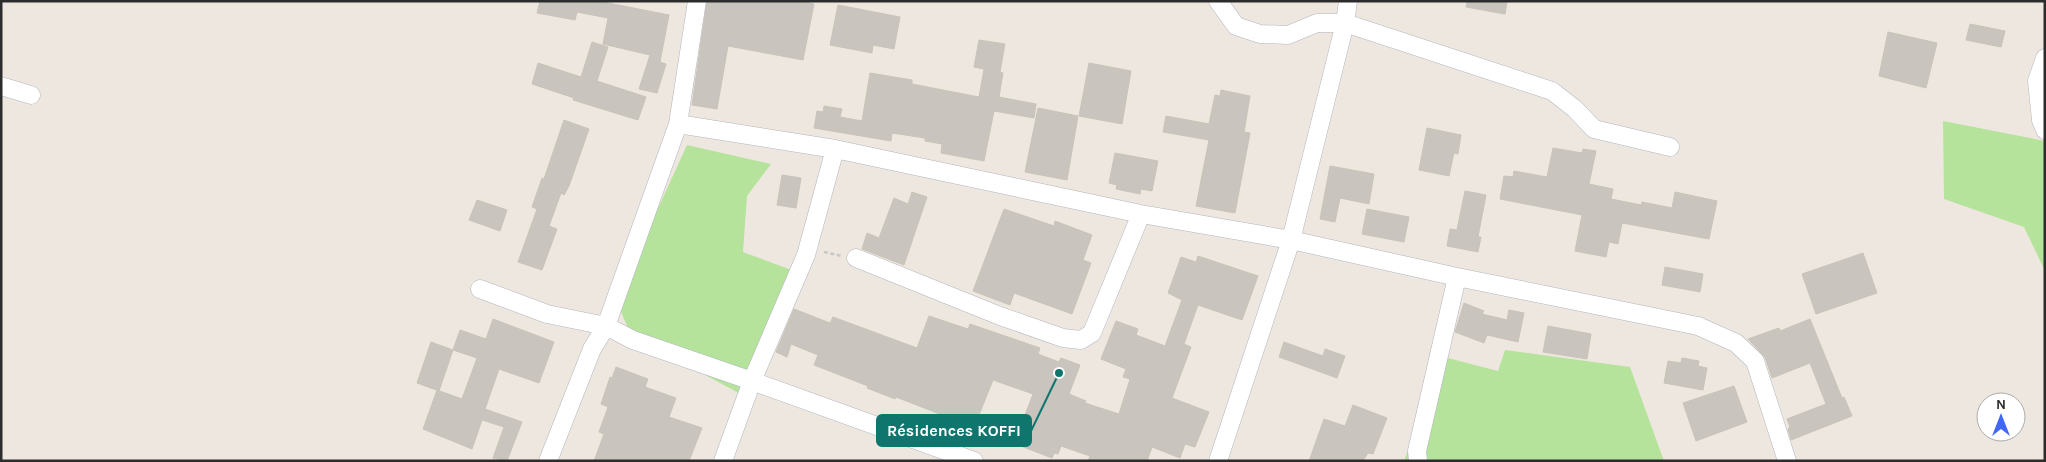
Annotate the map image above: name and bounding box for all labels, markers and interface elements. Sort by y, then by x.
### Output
north arrow [1976,392,2026,442]
text: N [1996,396,2006,413]
callout: Résidences KOFFI [877,415,1031,446]
text: Résidences KOFFI [887,421,1021,440]

